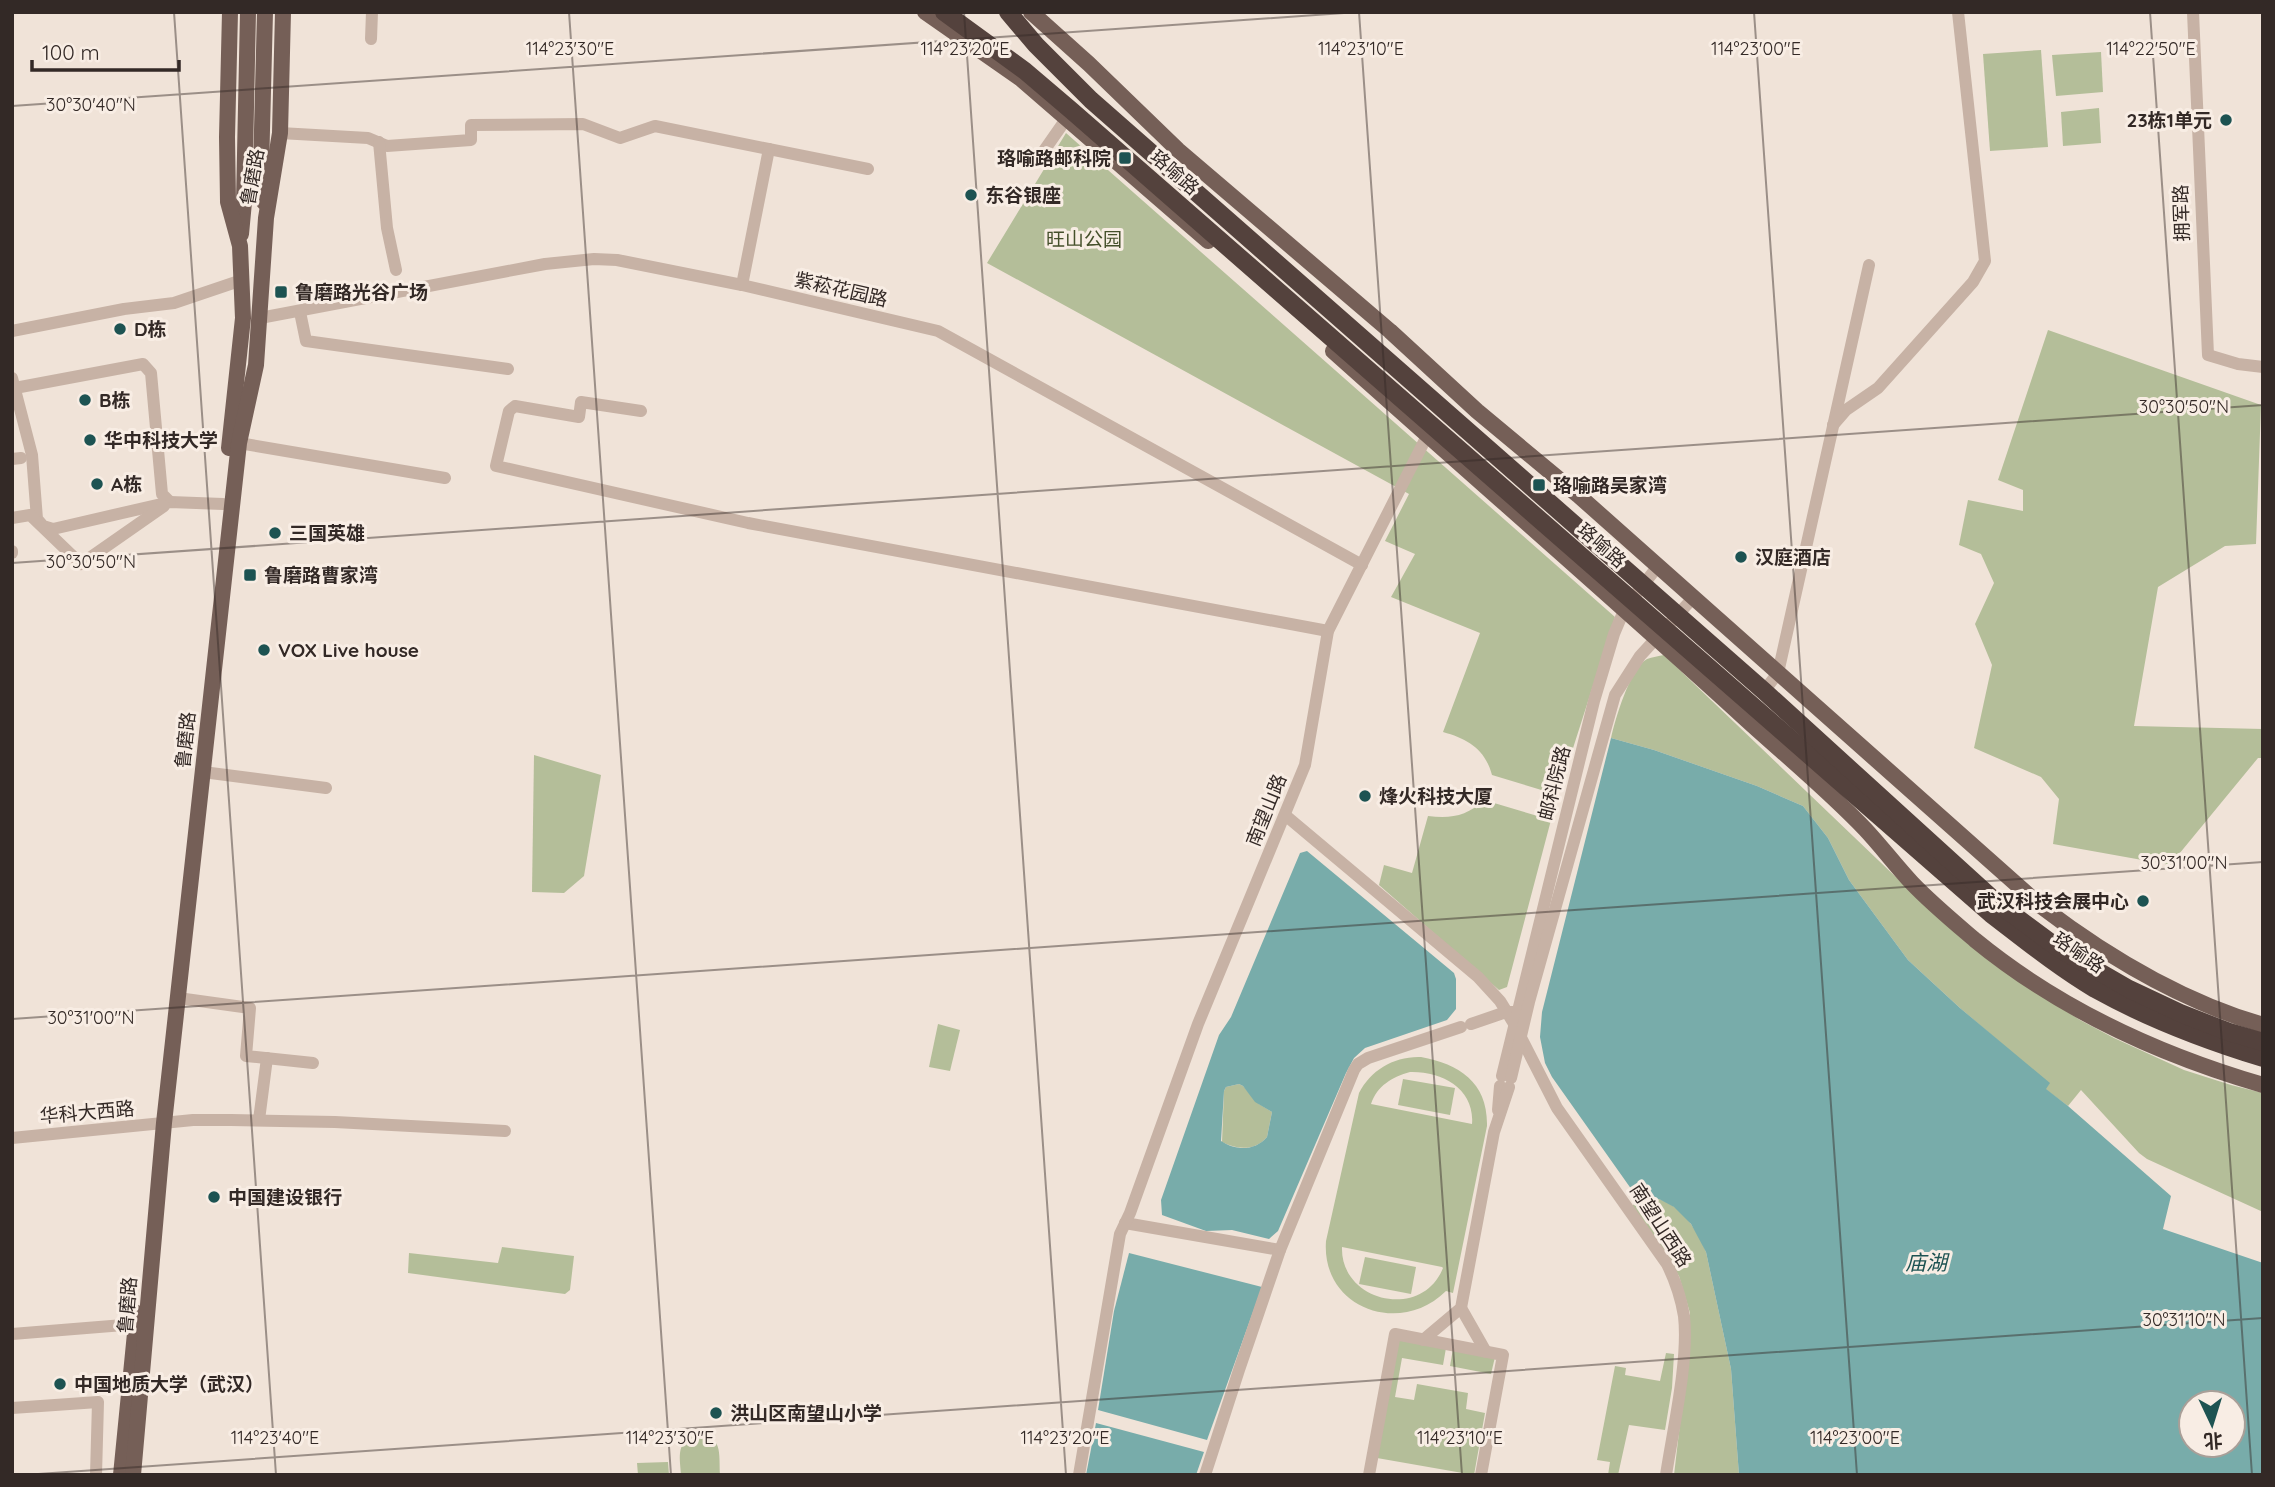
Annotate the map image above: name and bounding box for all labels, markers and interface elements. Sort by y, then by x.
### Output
scale bar [32,28,178,72]
text: 114°23'30"E [526,37,614,60]
text: 114°23'20"E [920,37,1010,60]
text: 114°23'10"E [1318,37,1404,60]
text: 114°23'00"E [1711,37,1801,60]
text: 114°22'50"E [2106,37,2196,60]
text: 100 m [42,39,100,65]
text: 30°30'40"N [46,93,136,116]
place label: 23栋1单元 [2127,108,2212,132]
marker: 23栋1单元 [2218,112,2234,128]
street label: 珞喻路 [1146,144,1204,200]
place label: 珞喻路邮科院 [997,146,1111,170]
street label: 鲁磨路 [235,147,269,207]
marker: 珞喻路邮科院 [1117,150,1133,166]
place label: 东谷银座 [985,183,1061,207]
street label: 拥军路 [2168,184,2194,242]
marker: 东谷银座 [963,187,979,203]
park label: 旺山公园 [1046,227,1122,251]
street label: 紫菘花园路 [792,267,890,311]
place label: 鲁磨路光谷广场 [295,280,428,304]
marker: 鲁磨路光谷广场 [273,284,289,300]
place label: D栋 [134,317,167,341]
marker: D栋 [112,321,128,337]
place label: B栋 [99,388,130,412]
marker: B栋 [77,392,93,408]
text: 30°30'50"N [2139,395,2229,418]
place label: 华中科技大学 [104,428,218,452]
marker: 华中科技大学 [82,432,98,448]
place label: A栋 [111,472,142,496]
place label: 珞喻路吴家湾 [1553,473,1667,497]
marker: A栋 [89,476,105,492]
marker: 珞喻路吴家湾 [1531,477,1547,493]
street label: 珞喻路 [1573,517,1631,573]
place label: 三国英雄 [289,521,365,545]
marker: 三国英雄 [267,525,283,541]
place label: 汉庭酒店 [1755,545,1831,569]
marker: 汉庭酒店 [1733,549,1749,565]
text: 30°30'50"N [46,550,136,573]
place label: 鲁磨路曹家湾 [264,563,378,587]
marker: 鲁磨路曹家湾 [242,567,258,583]
place label: VOX Live house [278,638,419,662]
marker: VOX Live house [256,642,272,658]
street label: 鲁磨路 [170,710,200,770]
street label: 邮科院路 [1533,743,1575,823]
street label: 南望山路 [1241,770,1291,850]
place label: 烽火科技大厦 [1379,784,1493,808]
marker: 烽火科技大厦 [1357,788,1373,804]
text: 30°31'00"N [2140,851,2228,874]
place label: 武汉科技会展中心 [1977,889,2129,913]
marker: 武汉科技会展中心 [2135,893,2151,909]
street label: 珞喻路 [2049,926,2109,978]
text: 30°31'00"N [47,1006,135,1029]
street label: 华科大西路 [39,1096,135,1128]
street label: 南望山西路 [1625,1179,1697,1271]
place label: 中国建设银行 [228,1185,342,1209]
marker: 中国建设银行 [206,1189,222,1205]
water label: 庙湖 [1905,1249,1950,1275]
street label: 鲁磨路 [113,1276,141,1334]
text: 30°31'10"N [2142,1308,2226,1331]
place label: 中国地质大学（武汉） [74,1372,264,1396]
marker: 中国地质大学（武汉） [52,1376,68,1392]
north arrow [2177,1389,2247,1459]
place label: 洪山区南望山小学 [730,1401,882,1425]
marker: 洪山区南望山小学 [708,1405,724,1421]
text: 114°23'40"E [231,1426,319,1449]
text: 114°23'30"E [626,1426,714,1449]
text: 114°23'20"E [1020,1426,1110,1449]
text: 114°23'10"E [1417,1426,1503,1449]
text: 114°23'00"E [1810,1426,1900,1449]
text: 北 [2203,1428,2224,1454]

